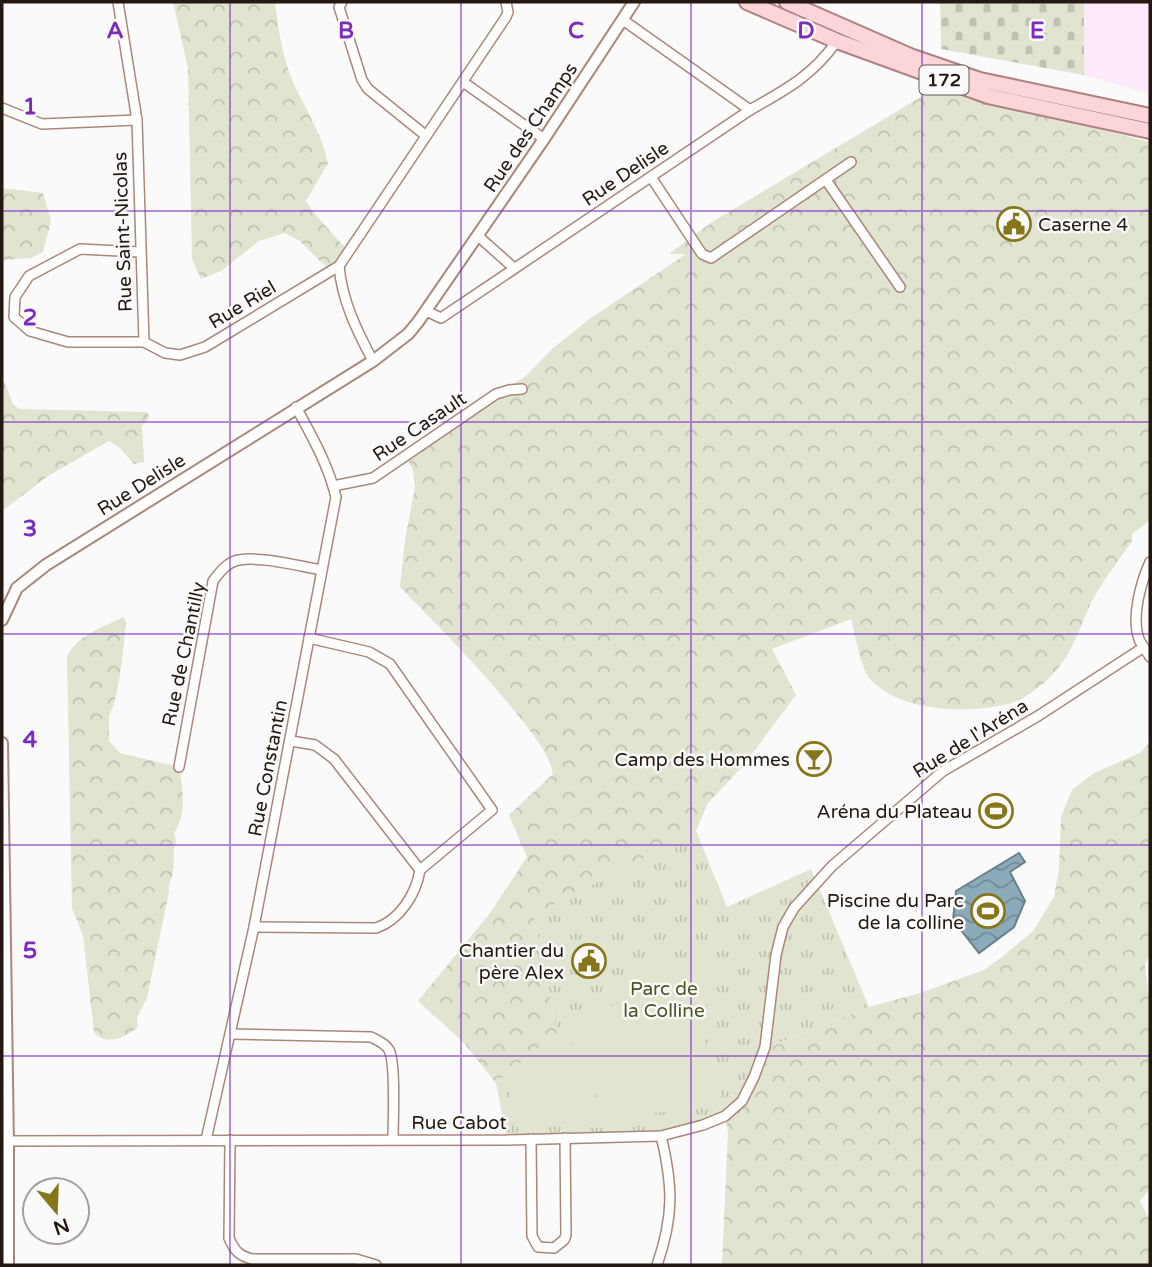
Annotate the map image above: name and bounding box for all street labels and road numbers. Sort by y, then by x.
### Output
street label: Rue des Champs [479,59,582,197]
road number: 172 [920,66,968,94]
street label: Rue Delisle [578,137,673,211]
street label: Rue Saint-Nicolas [109,152,137,312]
street label: Rue Riel [205,276,280,333]
street label: Rue Casault [369,388,470,466]
street label: Rue Delisle [93,449,190,521]
street label: Rue de Chantilly [158,580,210,728]
street label: Rue de l'Aréna [909,695,1032,783]
street label: Rue Constantin [244,698,292,838]
street label: Rue Cabot [411,1112,507,1134]

